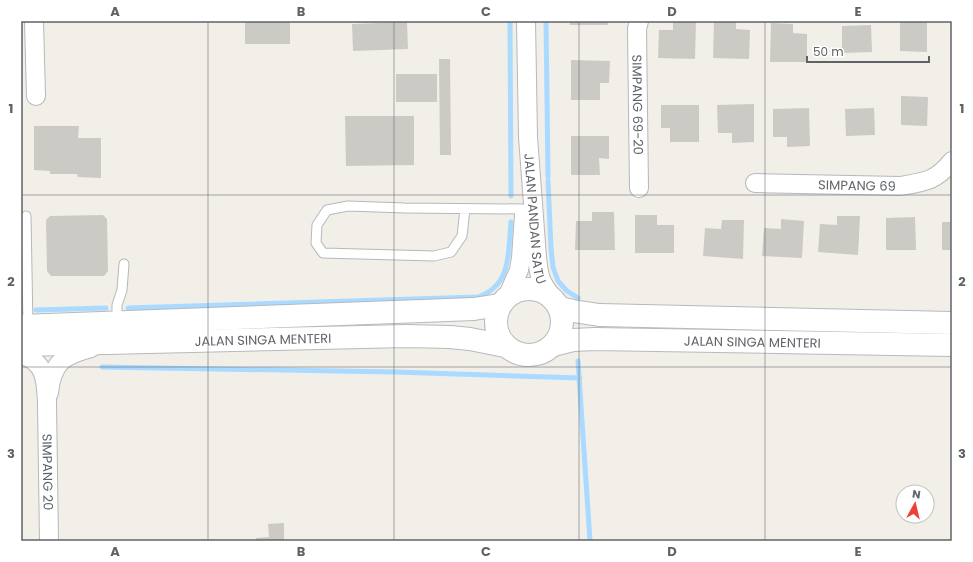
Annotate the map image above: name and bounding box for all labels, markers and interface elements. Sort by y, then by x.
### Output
text: A [110,2,120,21]
text: B [297,2,306,21]
text: C [481,2,491,21]
text: D [667,2,677,21]
text: E [854,2,862,21]
scale bar [807,38,929,64]
text: 50 m [813,43,844,60]
street label: SIMPANG 69-20 [627,54,648,155]
text: 1 [9,99,13,118]
text: 1 [960,99,964,118]
street label: JALAN PANDAN SATU [519,153,551,287]
street label: SIMPANG 69 [818,175,896,196]
text: 2 [7,272,15,291]
text: 2 [958,272,966,291]
street label: JALAN SINGA MENTERI [194,329,332,351]
street label: JALAN SINGA MENTERI [684,331,821,353]
street label: SIMPANG 20 [37,434,58,511]
text: 3 [7,444,15,463]
text: 3 [958,444,966,463]
north arrow [895,484,935,524]
text: N [911,486,922,503]
text: A [110,542,120,561]
text: B [297,542,306,561]
text: C [481,542,491,561]
text: D [667,542,677,561]
text: E [854,542,862,561]

